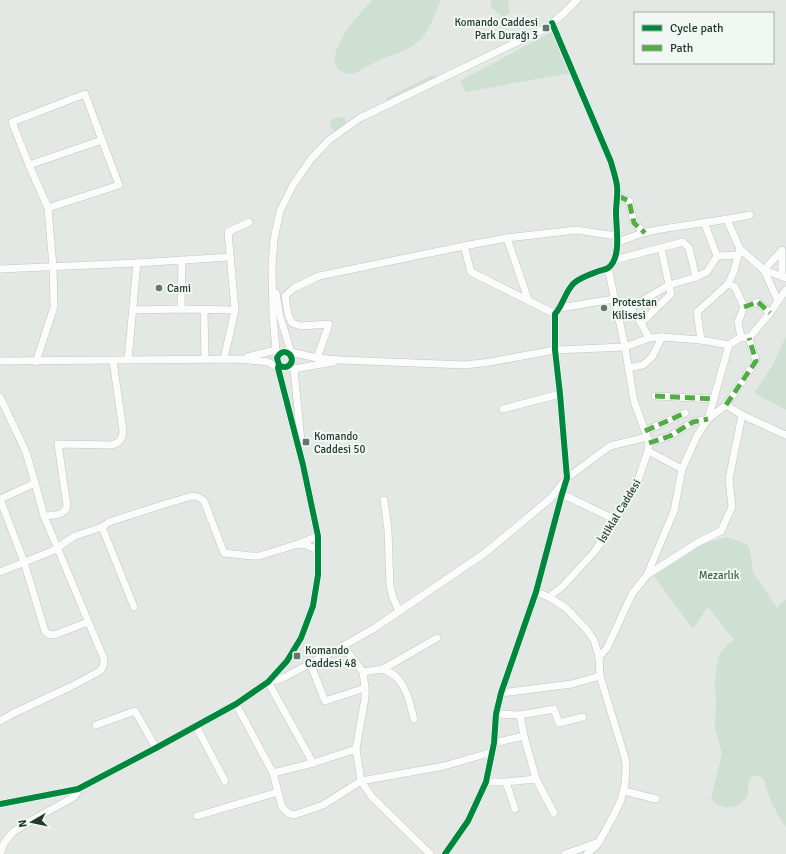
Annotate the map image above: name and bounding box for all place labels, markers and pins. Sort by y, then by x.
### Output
place label: Komando Caddesi Park Durağı 3 [455,16,538,42]
marker: Komando Caddesi Park Durağı 3 [541,23,551,33]
place label: Cami [167,282,191,295]
marker: Cami [154,283,164,293]
place label: Protestan Kilisesi [612,296,657,322]
marker: Protestan Kilisesi [599,303,609,313]
place label: Komando Caddesi 50 [314,430,365,456]
marker: Komando Caddesi 50 [301,437,311,447]
place label: Komando Caddesi 48 [305,644,356,670]
marker: Komando Caddesi 48 [292,651,302,661]

